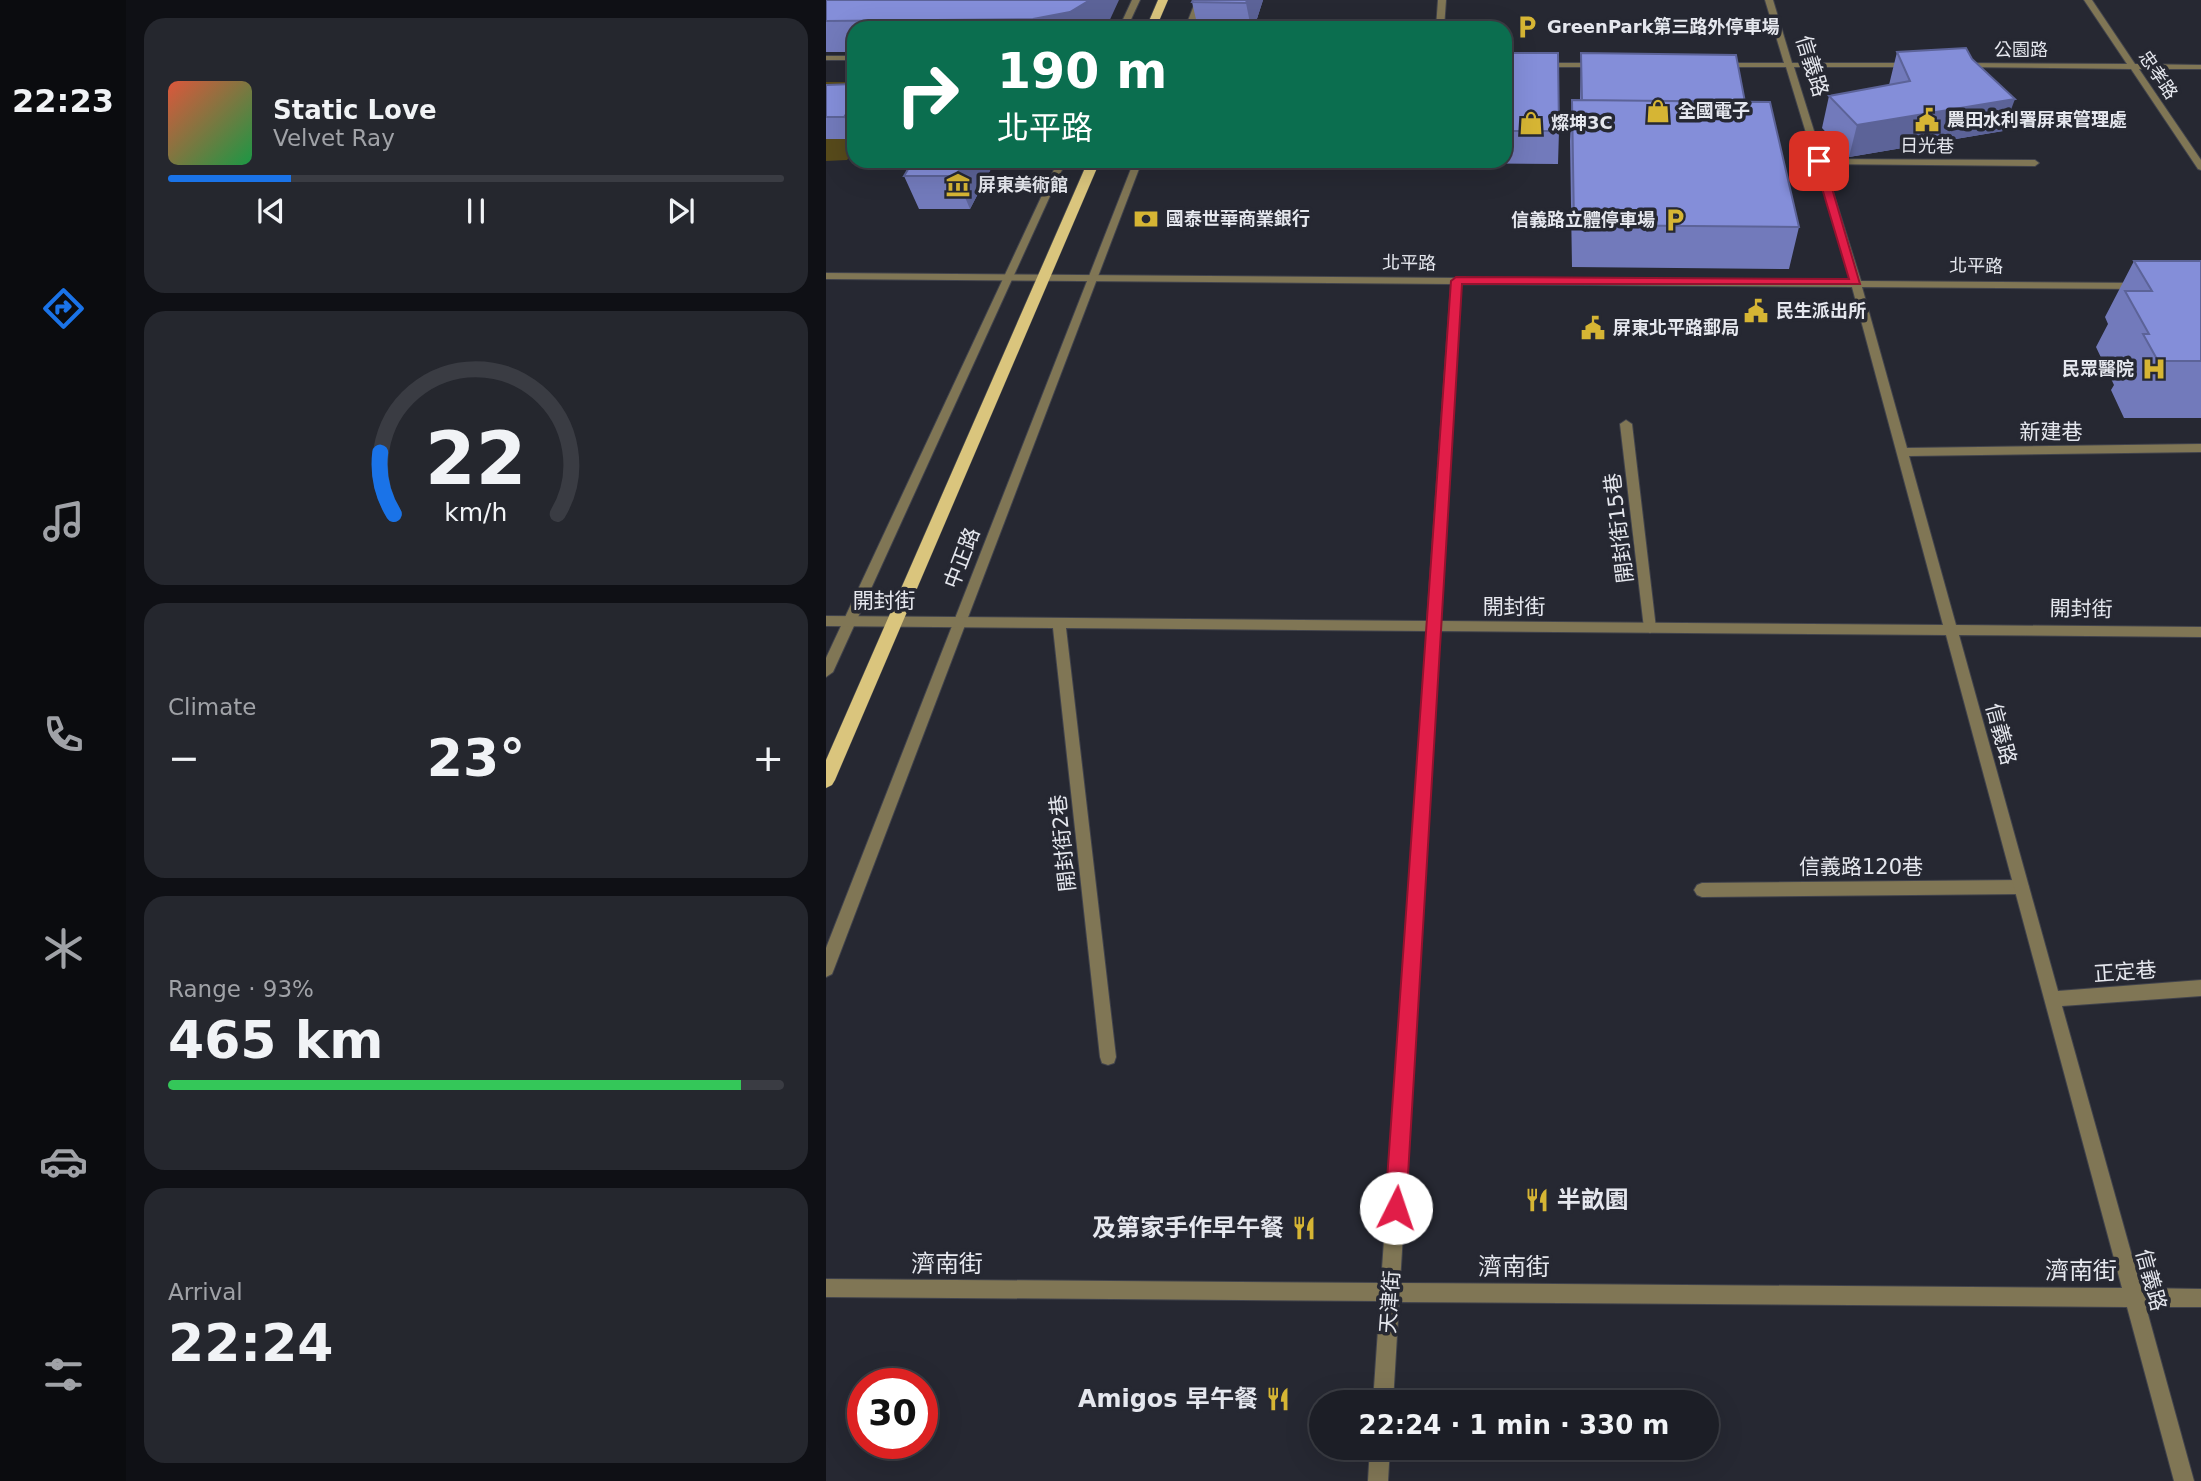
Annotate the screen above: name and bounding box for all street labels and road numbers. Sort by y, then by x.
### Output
street label: 信義路 [1791,32,1833,100]
street label: 公園路 [1994,39,2048,60]
street label: 忠孝路 [2135,46,2182,103]
street label: 日光巷 [1900,135,1954,156]
street label: 北平路 [1382,252,1436,273]
street label: 北平路 [1949,255,2003,276]
street label: 新建巷 [2020,420,2083,444]
street label: 開封街15巷 [1600,472,1638,584]
street label: 中正路 [940,524,984,592]
street label: 開封街 [853,589,916,613]
street label: 開封街 [1483,595,1546,619]
street label: 開封街 [2049,596,2113,622]
street label: 信義路 [1981,700,2021,768]
street label: 開封街2巷 [1046,793,1080,893]
street label: 信義路120巷 [1799,855,1923,879]
street label: 正定巷 [2093,958,2157,986]
street label: 信義路 [2131,1246,2171,1314]
street label: 濟南街 [911,1250,983,1278]
street label: 濟南街 [1478,1253,1550,1281]
street label: 濟南街 [2045,1257,2117,1285]
street label: 天津街 [1376,1270,1404,1334]

